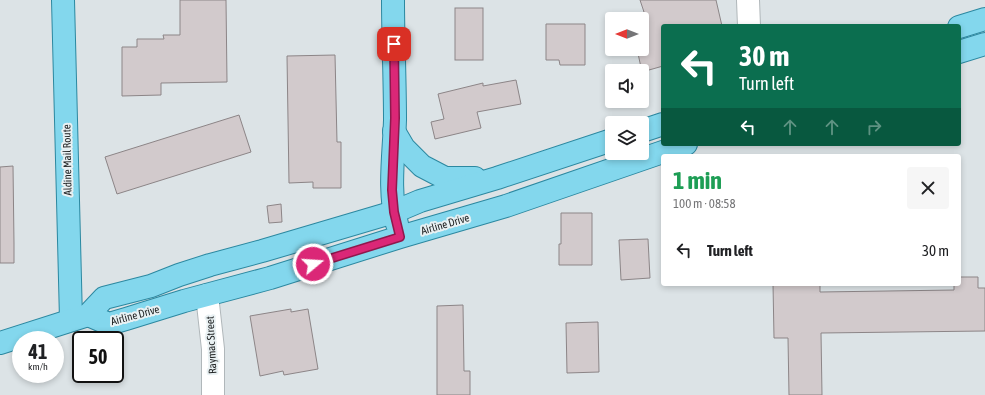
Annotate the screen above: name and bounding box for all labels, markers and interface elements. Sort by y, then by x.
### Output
north arrow [605,12,649,56]
map controls [605,12,649,160]
pin [377,27,411,61]
icon: arrive [383,33,405,55]
icon: left [673,40,725,92]
text: 30 m [739,40,789,72]
button: sound [605,64,649,108]
text: Turn left [739,73,794,94]
button: layers [605,116,649,160]
icon: left [737,116,759,138]
icon: ahead [779,116,801,138]
icon: ahead [821,116,843,138]
icon: right [863,116,885,138]
street label: Aldine Mail Route [60,124,74,196]
text: 1 min [673,167,722,194]
button: close [907,167,949,209]
text: 100 m · 08:58 [673,196,736,211]
street label: Airline Drive [419,211,471,237]
icon: left [673,239,695,261]
text: Turn left [707,242,753,259]
text: 30 m [922,242,949,259]
position arrow [292,243,334,285]
street label: Airline Drive [109,303,161,327]
street label: Raymac Street [203,316,219,374]
speed limit sign: 50 [72,331,124,383]
text: 41 [29,340,47,363]
text: km/h [28,361,48,372]

